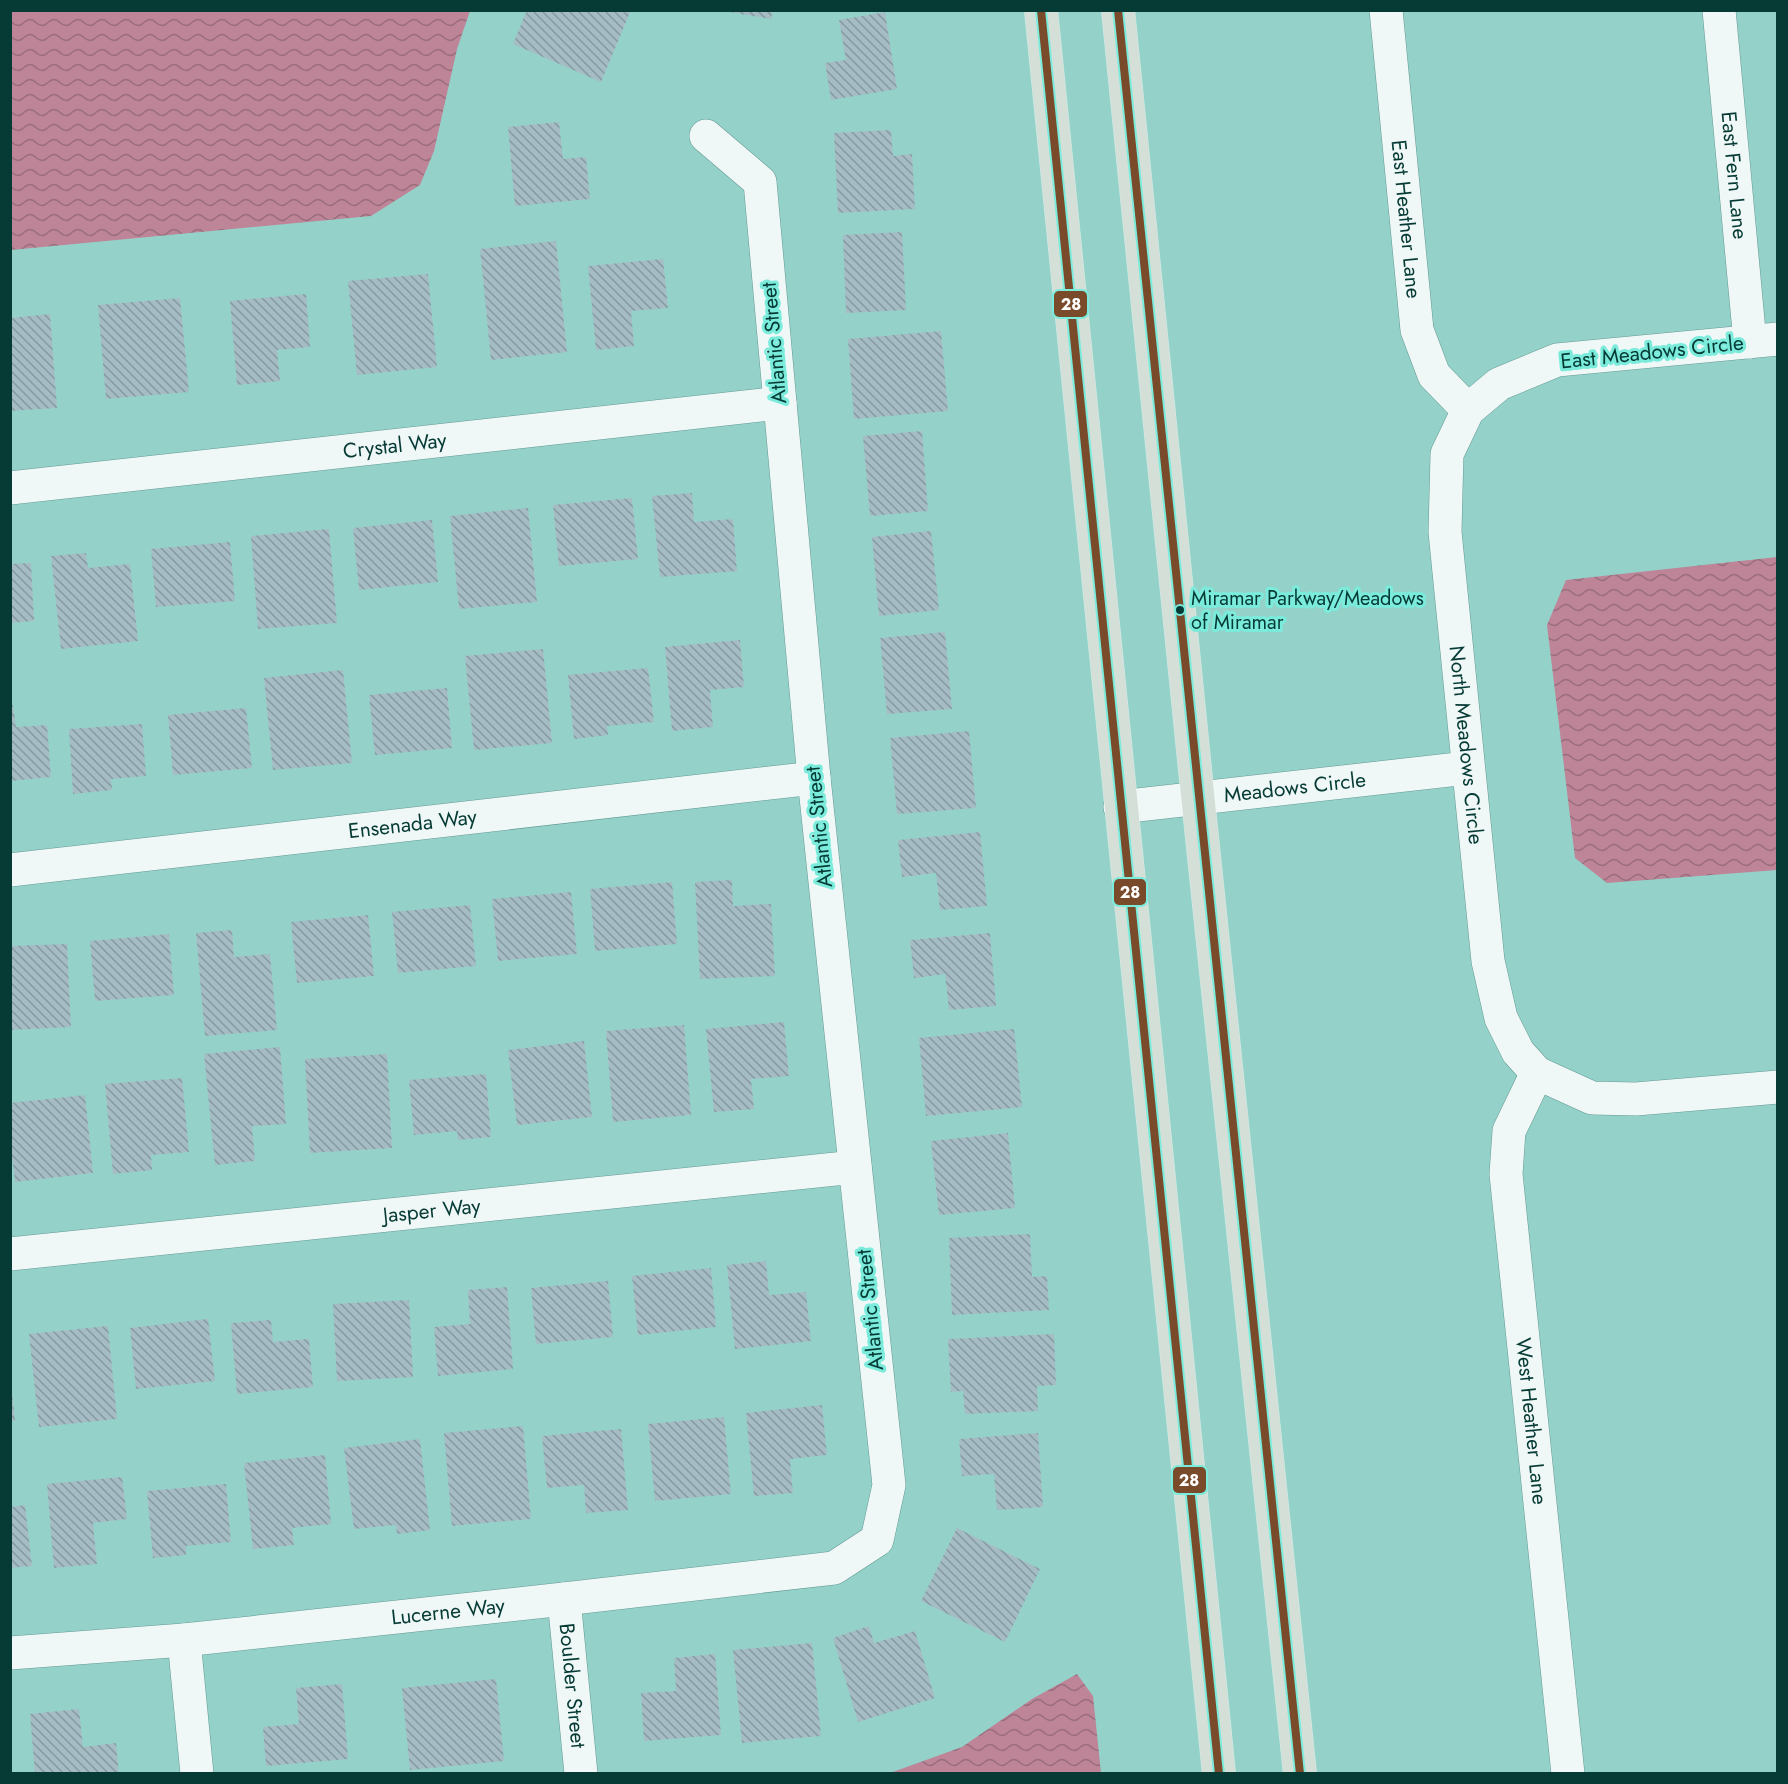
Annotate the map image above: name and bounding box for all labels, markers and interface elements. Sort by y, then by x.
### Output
street label: East Fern Lane [1714,110,1755,241]
street label: East Heather Lane [1384,138,1429,300]
street label: Atlantic Street [754,281,794,405]
line badge: 28 [1053,290,1088,318]
text: 28 [1061,293,1081,316]
street label: East Meadows Circle [1559,327,1745,377]
street label: Crystal Way [341,425,449,466]
place label: Miramar Parkway/Meadows of Miramar [1191,584,1424,637]
marker: Miramar Parkway/Meadows of Miramar [1174,604,1186,616]
street label: North Meadows Circle [1441,644,1491,846]
street label: Meadows Circle [1222,764,1368,810]
street label: Atlantic Street [798,765,840,889]
street label: Ensenada Way [346,802,479,846]
line badge: 28 [1113,878,1147,906]
text: 28 [1120,881,1140,904]
street label: Jasper Way [379,1191,483,1231]
street label: Atlantic Street [849,1248,891,1372]
street label: West Heather Lane [1508,1336,1555,1506]
line badge: 28 [1172,1466,1207,1494]
text: 28 [1179,1469,1199,1492]
street label: Lucerne Way [390,1590,507,1633]
street label: Boulder Street [551,1622,593,1750]

